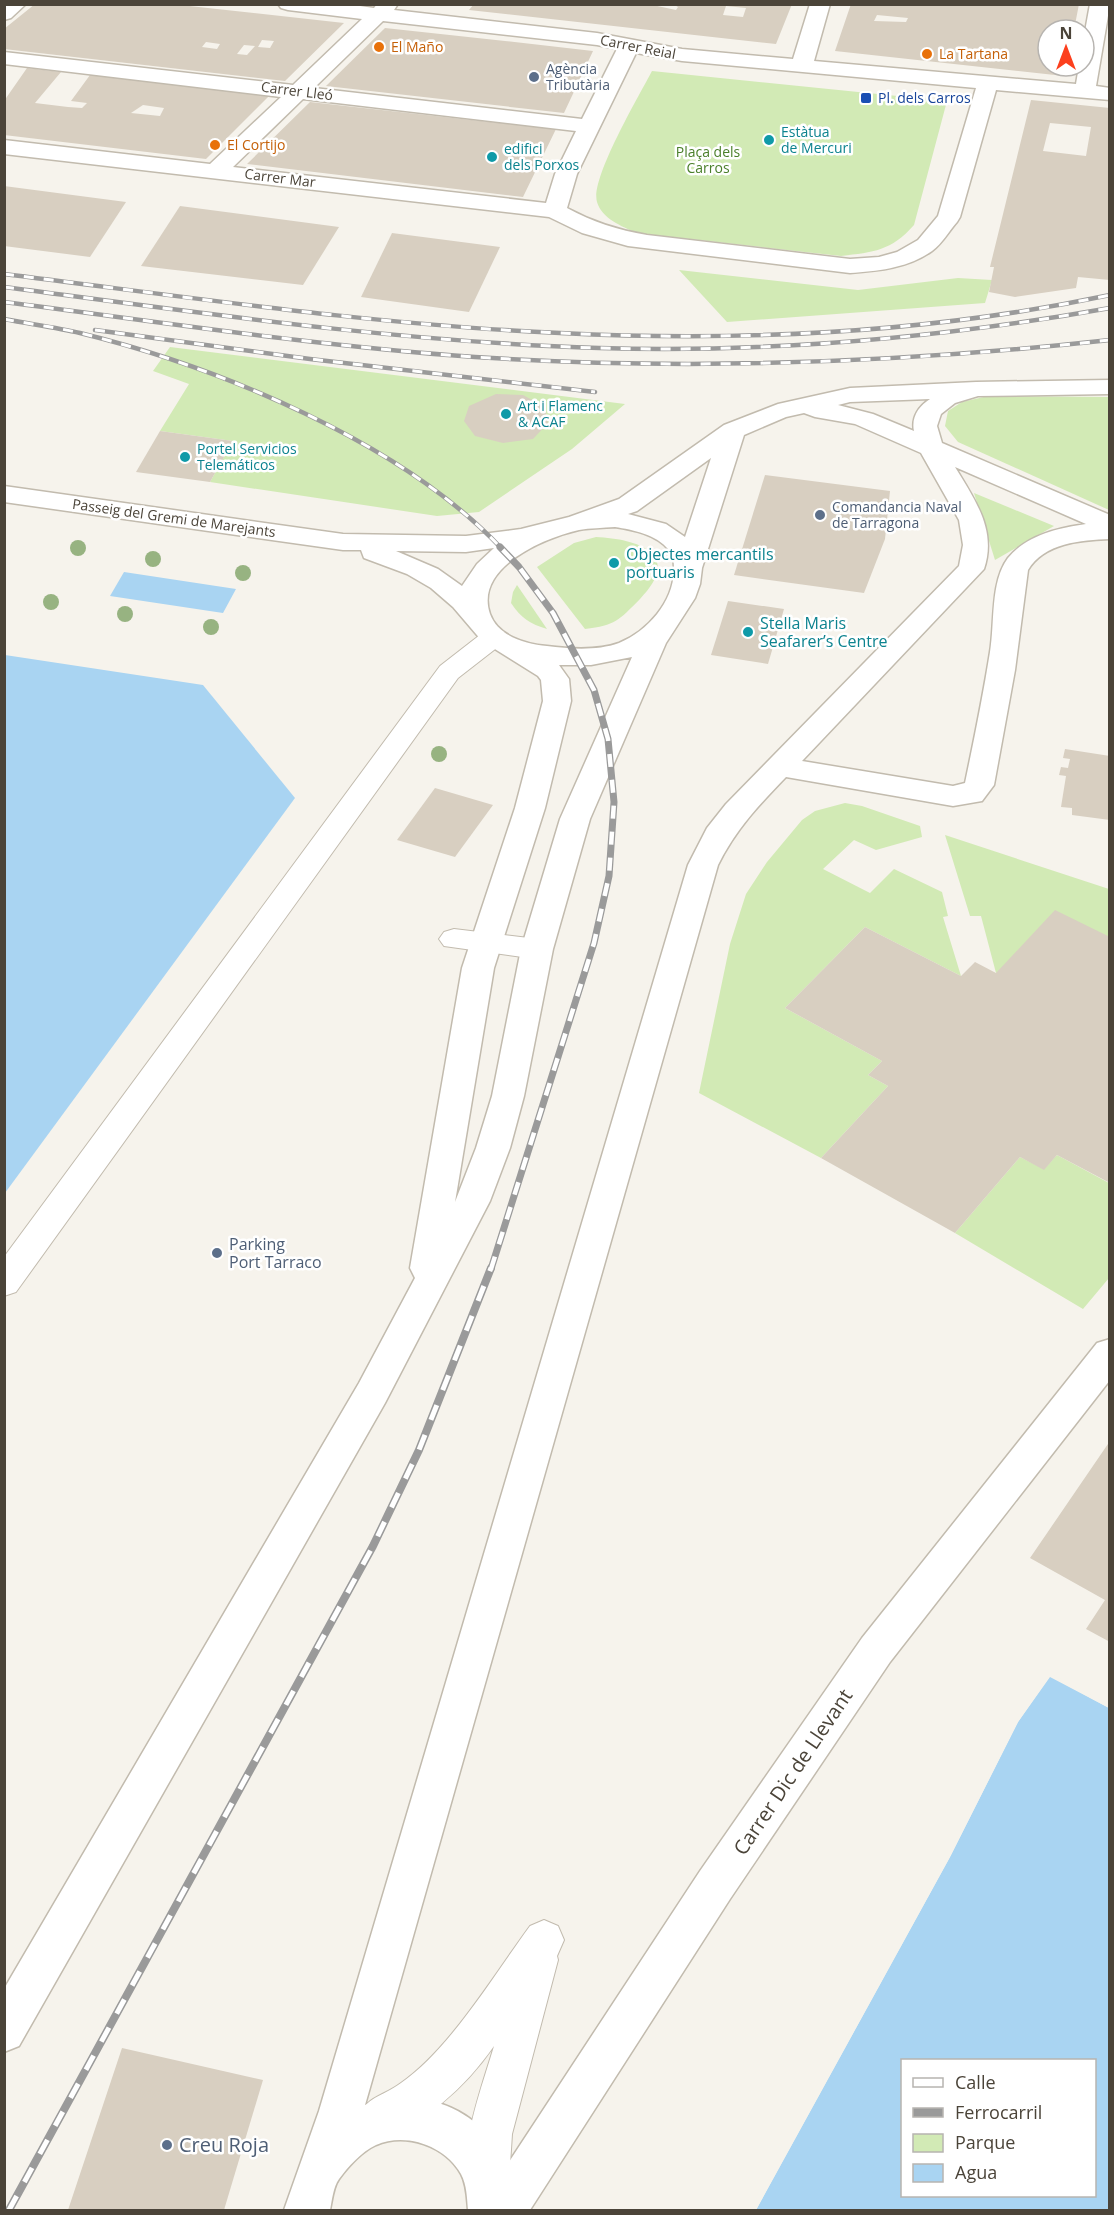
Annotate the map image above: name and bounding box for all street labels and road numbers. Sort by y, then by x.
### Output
street label: Carrer Reial [599,30,678,63]
street label: Carrer Lleó [260,77,334,104]
street label: Carrer Mar [243,164,317,191]
street label: Passeig del Gremi de Marejants [71,494,277,541]
street label: Carrer Dic de Llevant [727,1683,858,1860]

